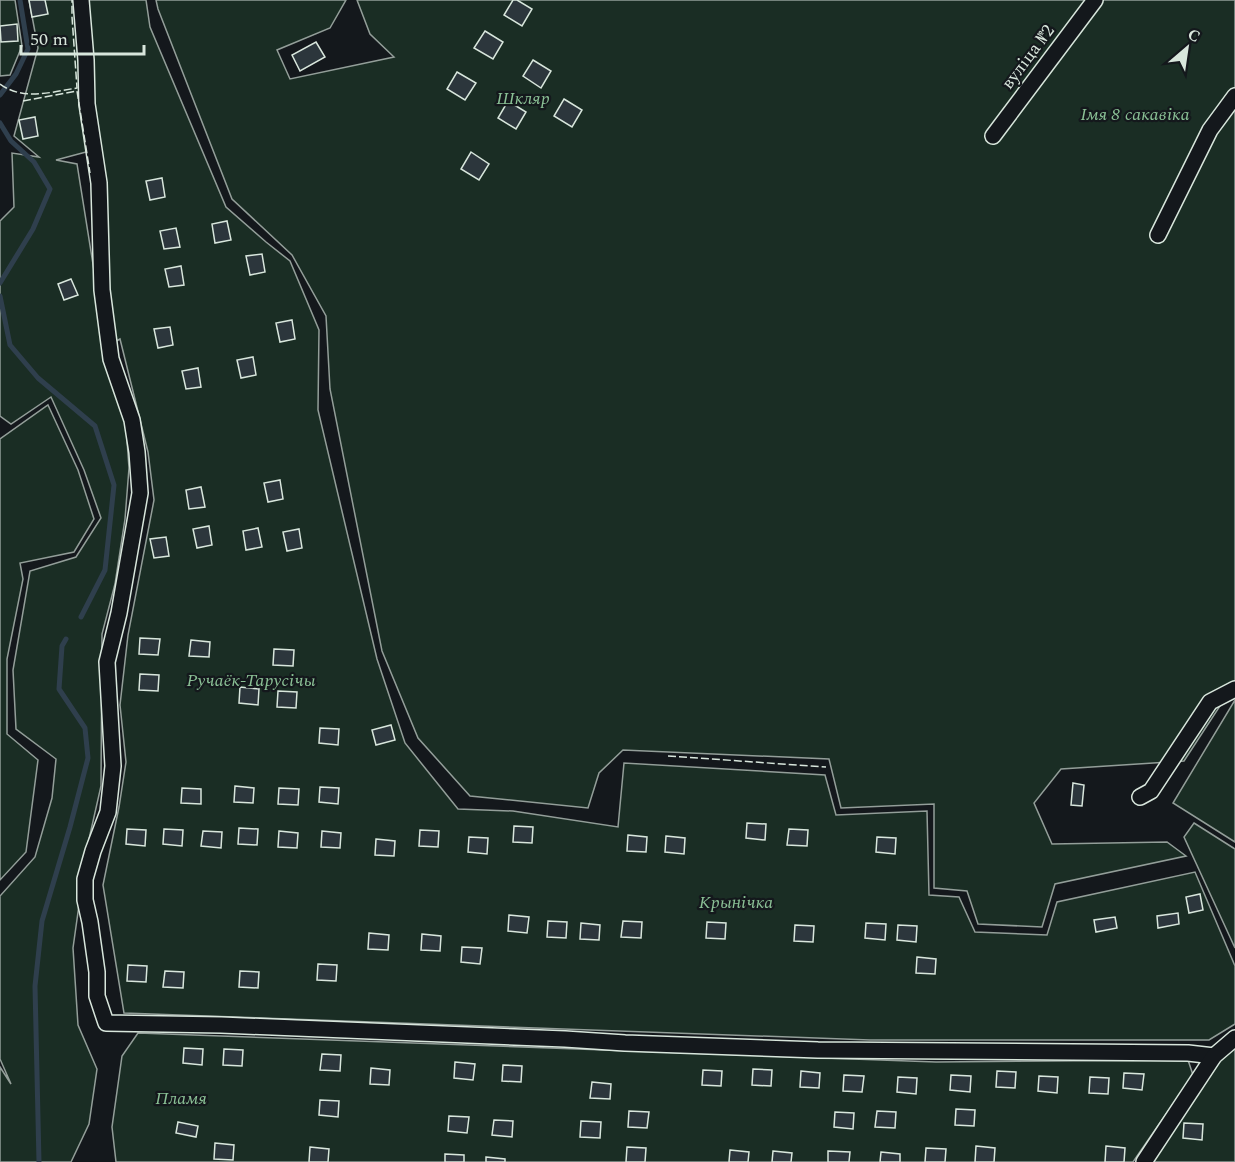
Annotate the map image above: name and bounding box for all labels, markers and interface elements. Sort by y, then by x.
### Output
scale bar [21,18,144,56]
north arrow [1157,18,1217,78]
street label: вуліца №2 [995,19,1061,95]
text: С [1183,22,1205,49]
text: 50 m [30,26,68,53]
park label: Шкляр [496,85,550,112]
park label: Імя 8 сакавіка [1080,101,1190,128]
park label: Ручаёк-Тарусічы [187,667,315,694]
park label: Крынічка [699,889,773,916]
park label: Пламя [155,1085,207,1112]

